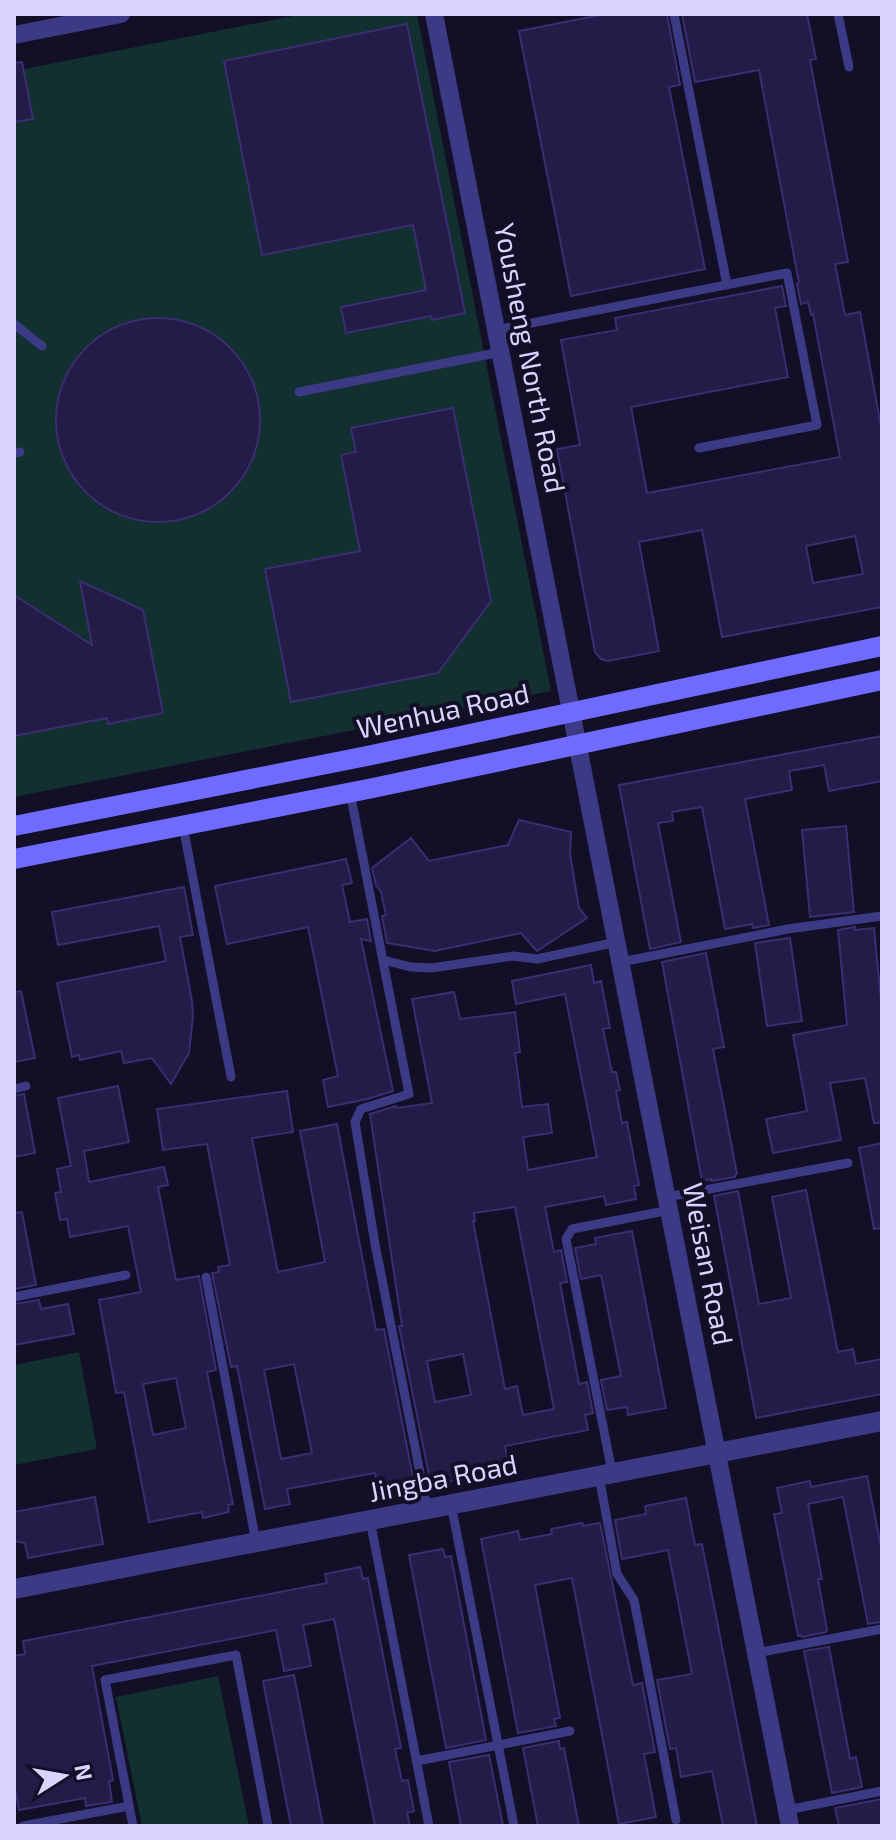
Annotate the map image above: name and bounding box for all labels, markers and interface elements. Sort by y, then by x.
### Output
street label: Yousheng North Road [488,220,574,496]
street label: Wenhua Road [353,675,532,745]
street label: Weisan Road [677,1180,741,1348]
street label: Jingba Road [366,1446,520,1508]
north arrow [24,1736,104,1816]
text: N [70,1762,99,1782]

